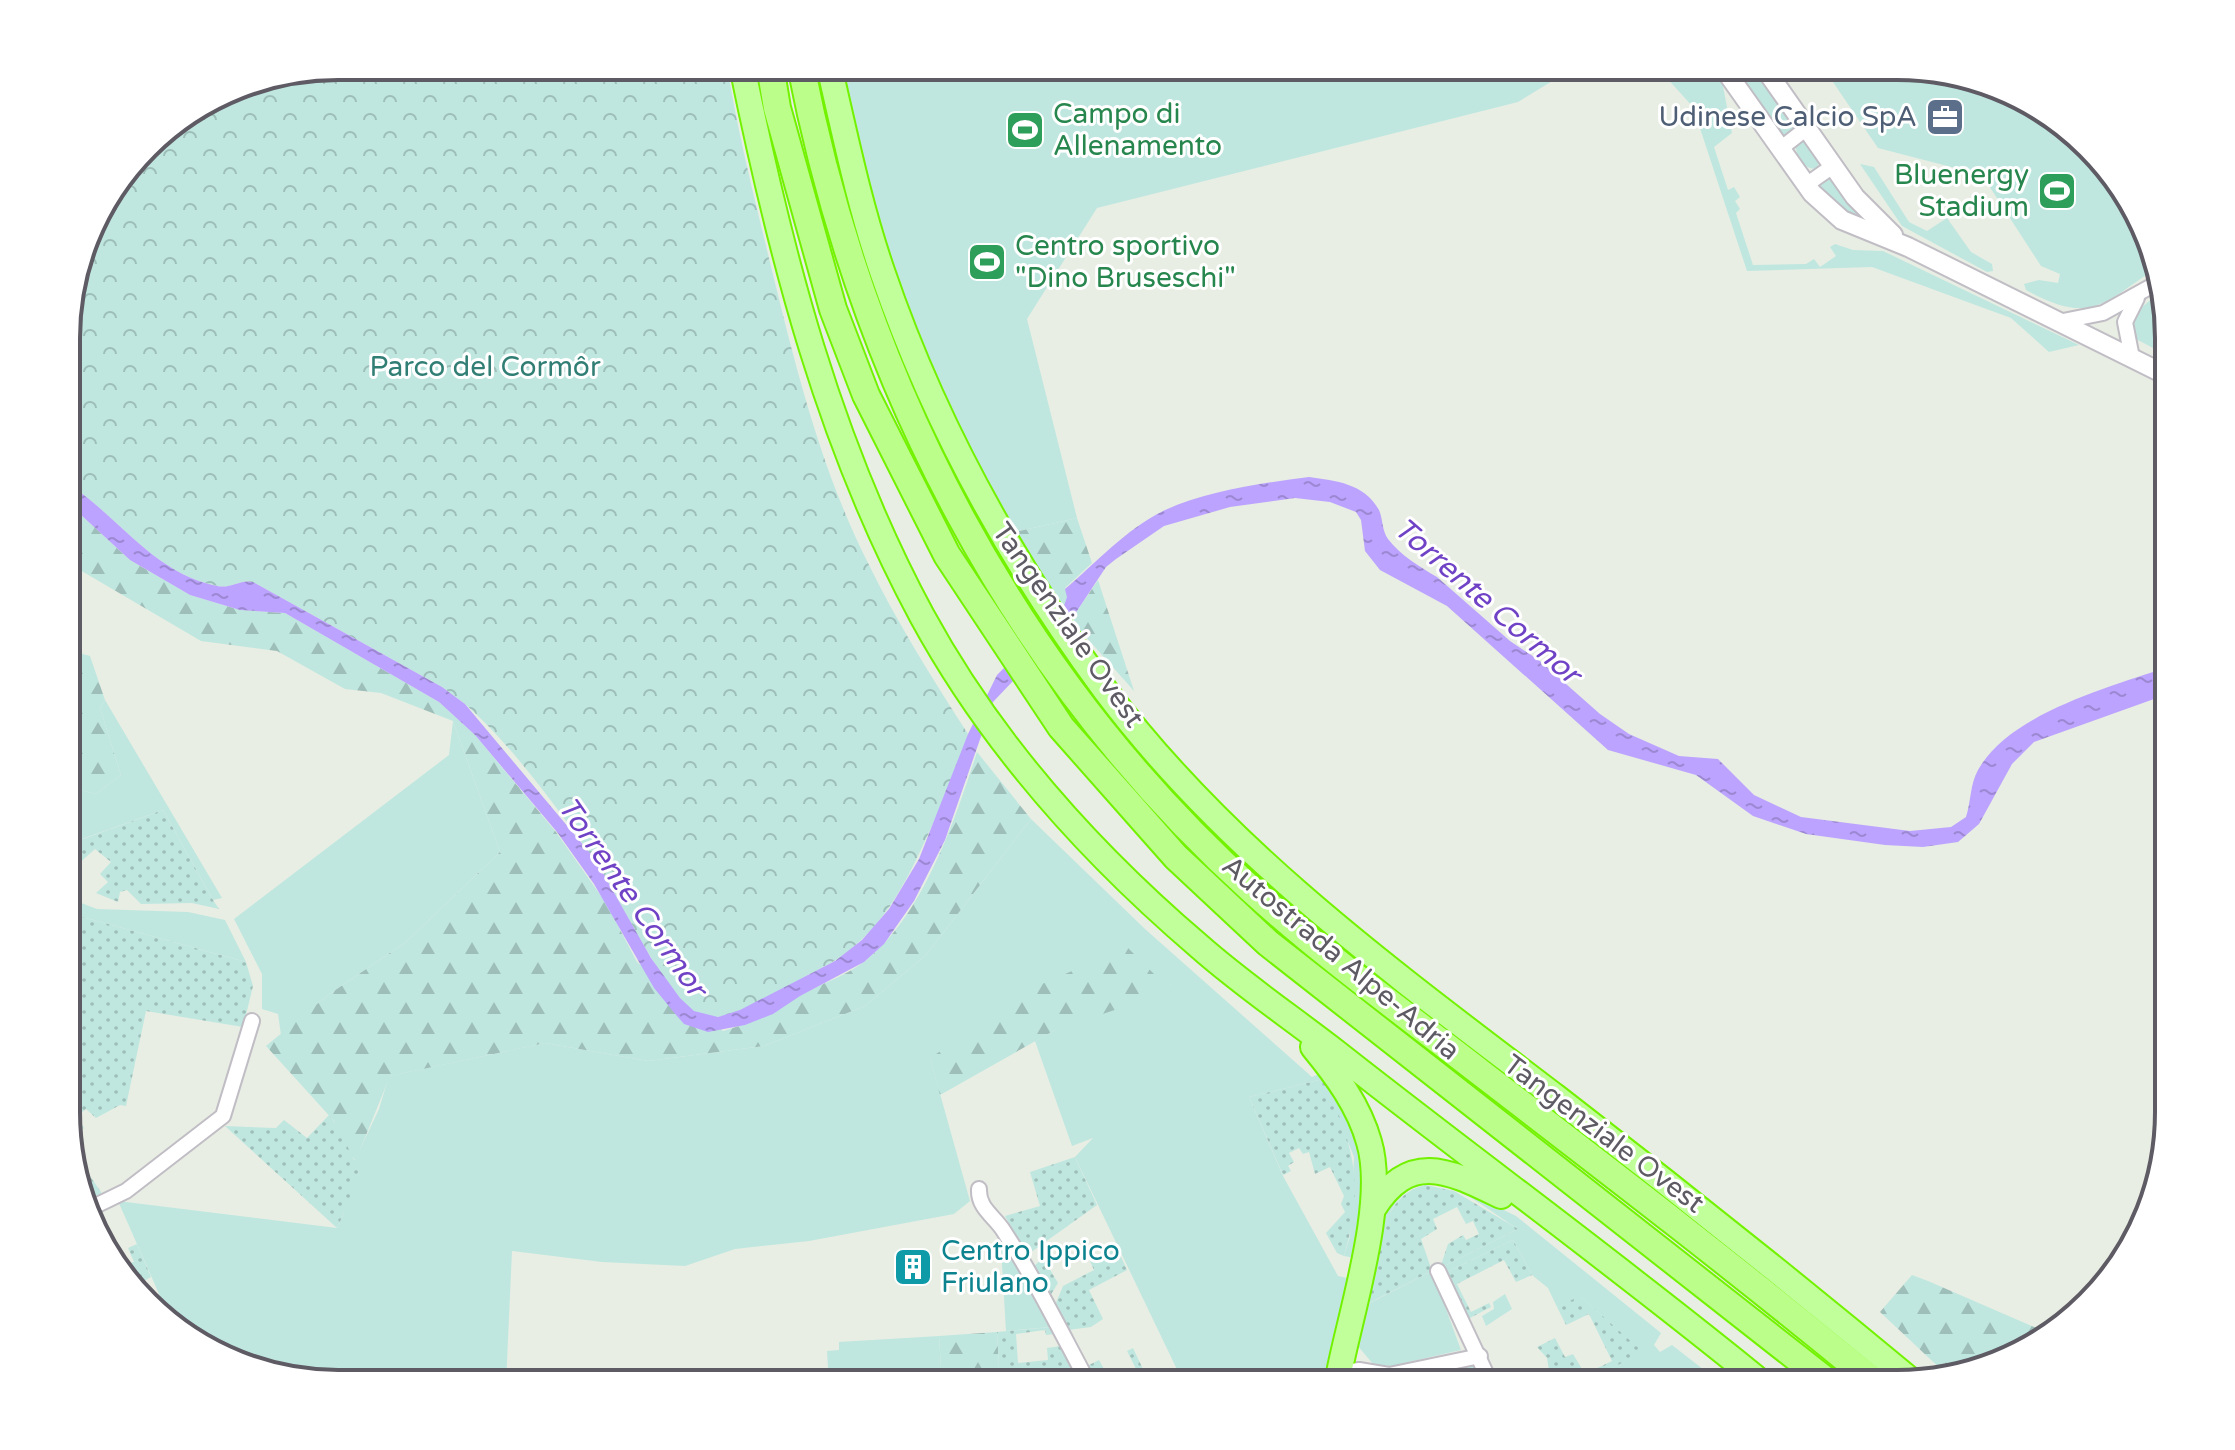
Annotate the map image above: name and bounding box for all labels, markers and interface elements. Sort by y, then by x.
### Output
office icon: Udinese Calcio SpA [1924,96,1966,138]
place label: Campo di Allenamento [1053,97,1222,163]
place label: Udinese Calcio SpA [1659,100,1917,134]
sports icon: Campo di Allenamento [1004,109,1046,151]
place label: Bluenergy Stadium [1894,158,2029,224]
sports icon: Bluenergy Stadium [2036,170,2078,212]
place label: Centro sportivo "Dino Bruseschi" [1015,229,1236,295]
sports icon: Centro sportivo "Dino Bruseschi" [966,241,1008,283]
park label: Parco del Cormôr [369,350,601,384]
water label: Torrente Cormor [1386,510,1591,694]
street label: Tangenziale Ovest [985,516,1152,734]
water label: Torrente Cormor [549,790,717,1007]
street label: Autostrada Alpe-Adria [1215,849,1467,1067]
street label: Tangenziale Ovest [1497,1048,1711,1221]
place label: Centro Ippico Friulano [941,1234,1120,1300]
building icon: Centro Ippico Friulano [892,1246,934,1288]

